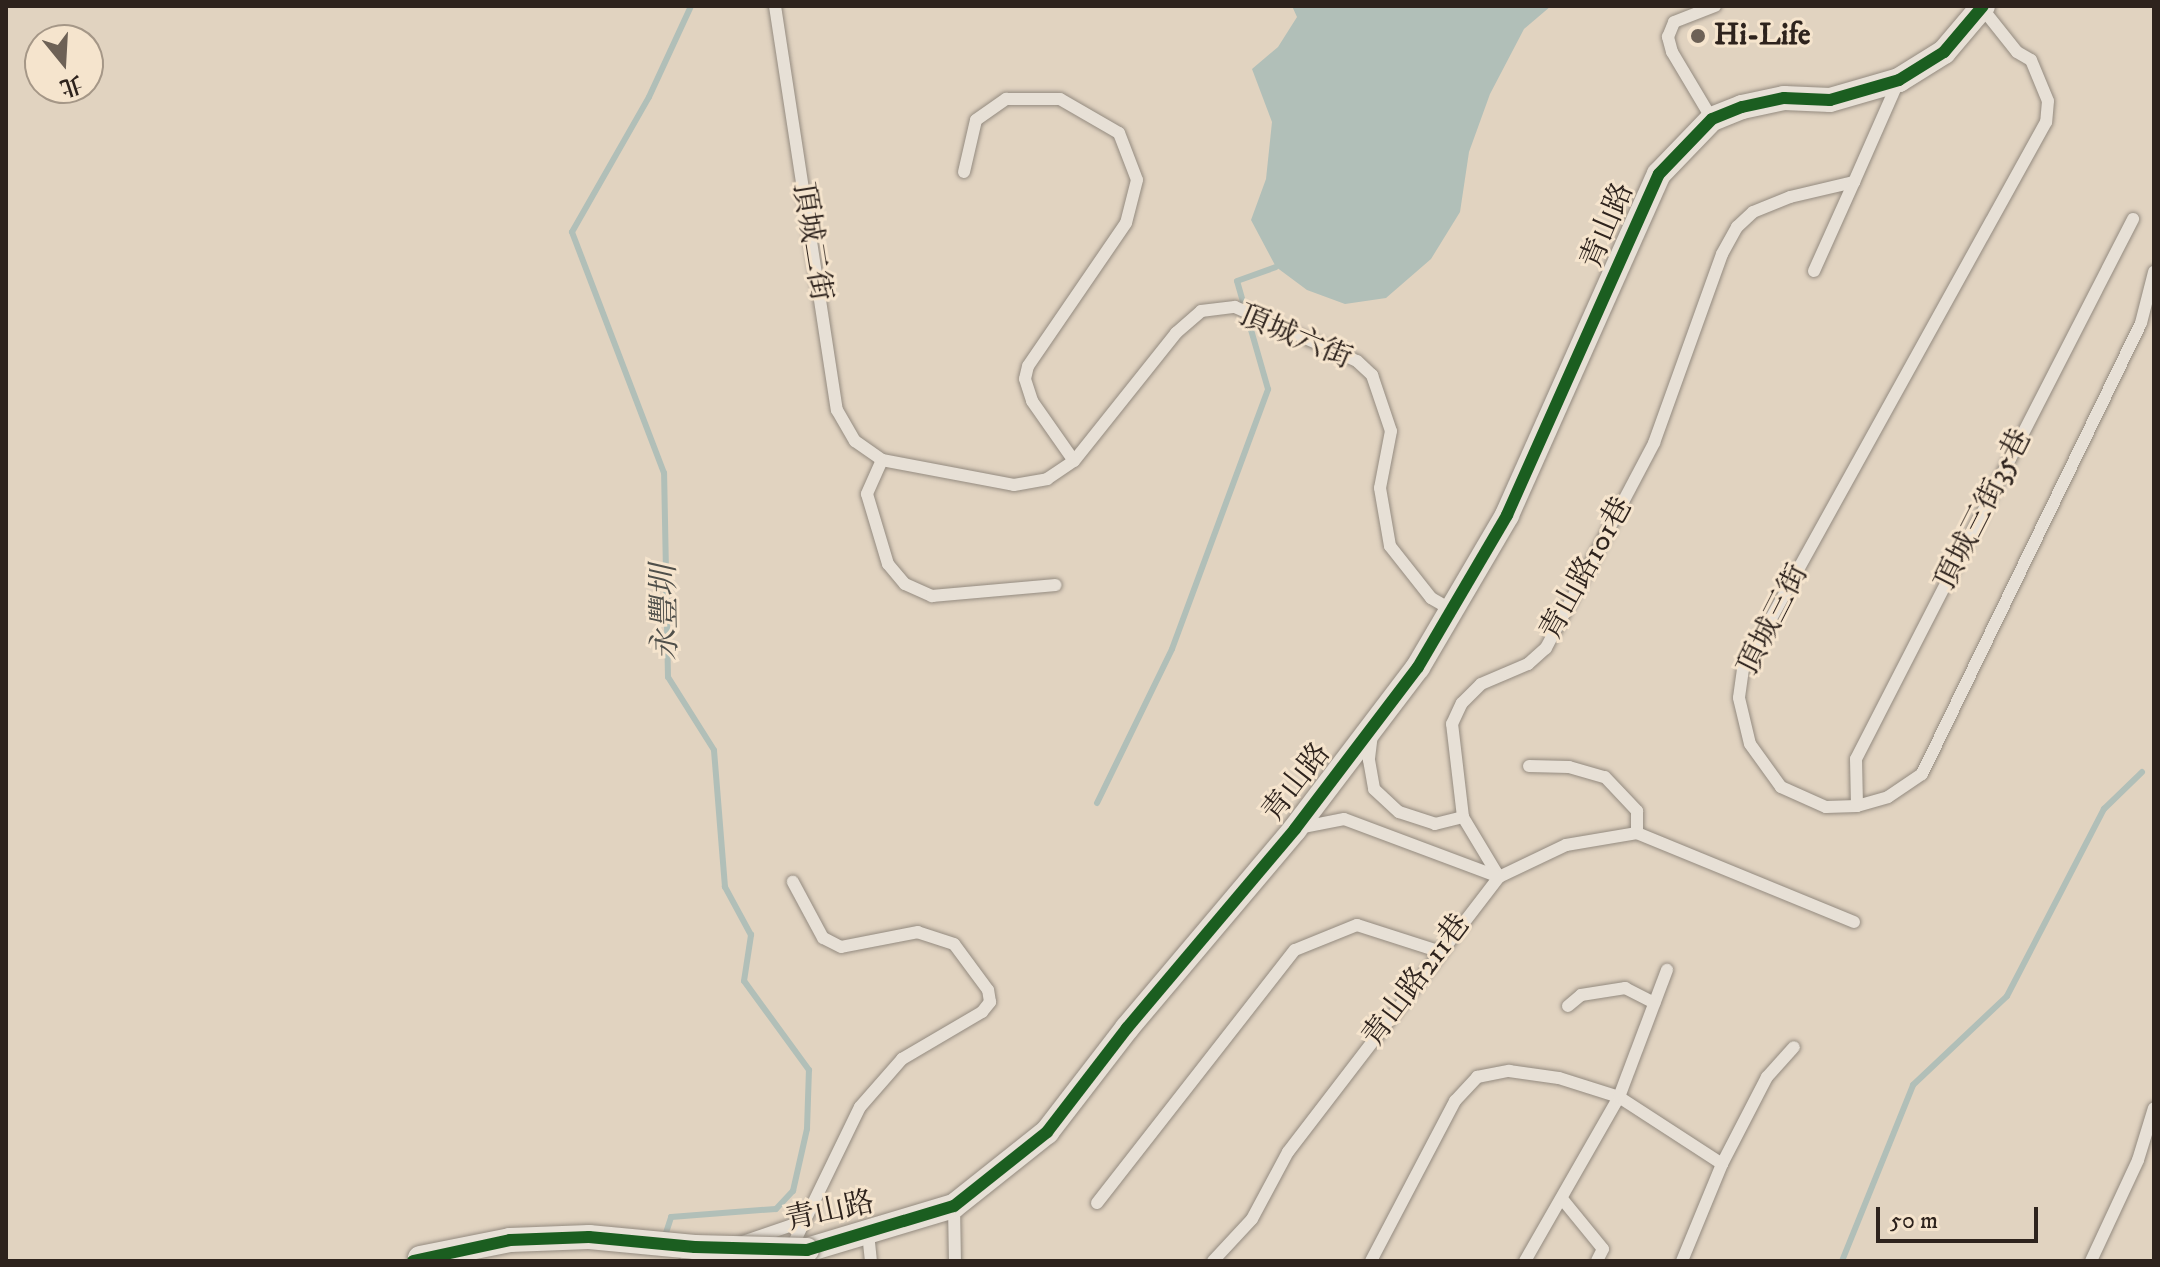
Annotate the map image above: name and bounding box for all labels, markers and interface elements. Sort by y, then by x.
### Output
place label: Hi-Life [1714,18,1810,54]
north arrow [24,24,104,104]
marker: Hi-Life [1689,27,1707,45]
text: 北 [56,69,86,102]
street label: 青山路 [1574,178,1642,274]
street label: 頂城二街 [784,180,838,304]
street label: 頂城六街 [1233,298,1357,378]
street label: 頂城三街35巷 [1928,423,2040,597]
street label: 青山路101巷 [1533,491,1641,647]
street label: 頂城三街 [1731,558,1817,682]
water label: 永豐圳 [646,565,686,661]
street label: 青山路 [1255,736,1339,830]
street label: 青山路211巷 [1355,908,1479,1054]
street label: 青山路 [782,1185,878,1239]
scale bar [1880,1191,2042,1241]
text: 50 m [1890,1206,1938,1236]

